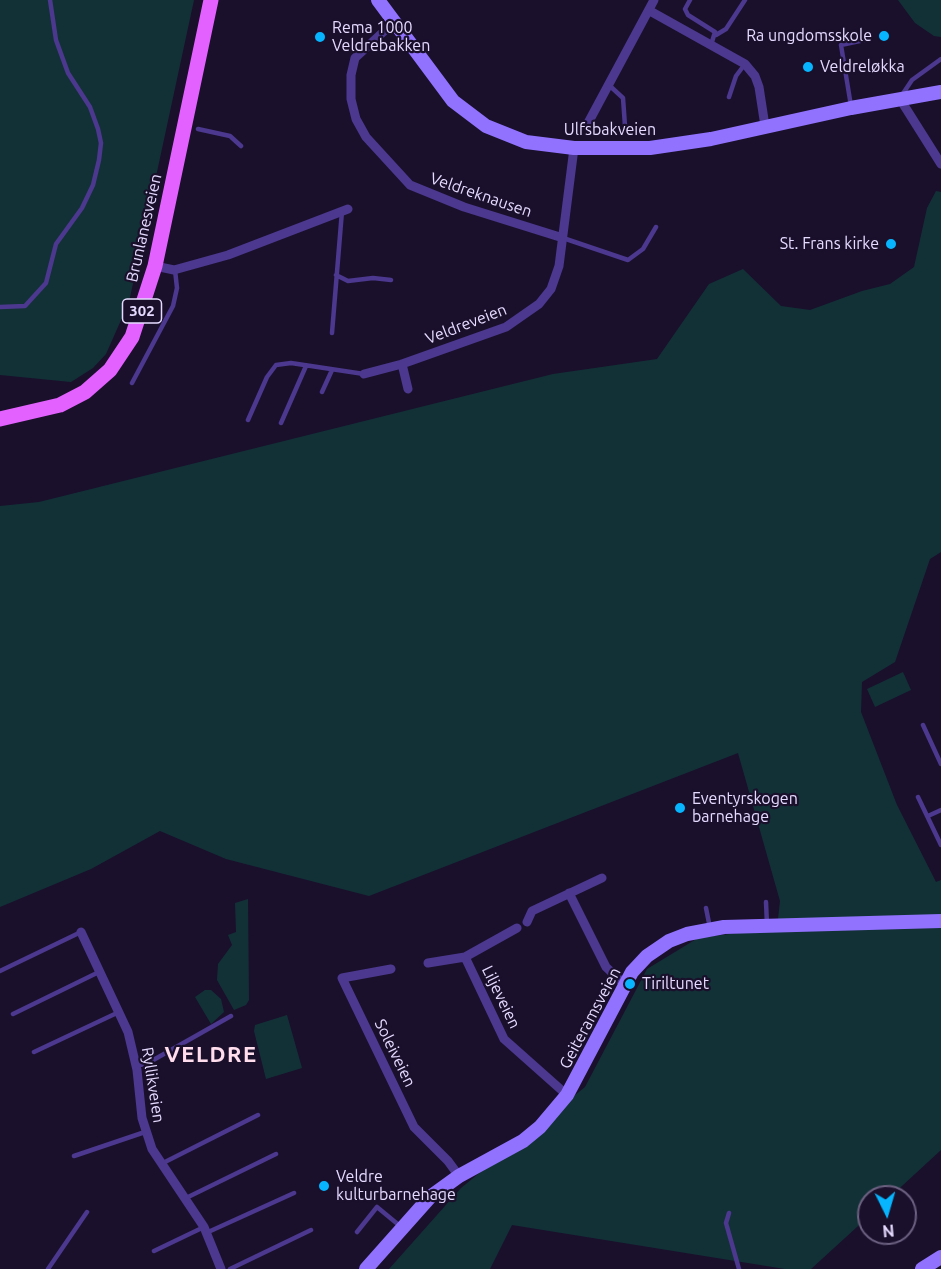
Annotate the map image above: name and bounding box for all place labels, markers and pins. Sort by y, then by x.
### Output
place label: Rema 1000 Veldrebakken [332,18,430,56]
place label: Ra ungdomsskole [746,26,872,46]
marker: Ra ungdomsskole [877,29,891,43]
marker: Rema 1000 Veldrebakken [313,30,327,44]
place label: Veldreløkka [820,57,905,77]
marker: Veldreløkka [801,60,815,74]
place label: St. Frans kirke [780,234,879,254]
marker: St. Frans kirke [884,237,898,251]
place label: Eventyrskogen barnehage [692,789,798,827]
marker: Eventyrskogen barnehage [673,801,687,815]
place label: Tiriltunet [642,974,709,994]
marker: Tiriltunet [623,977,637,991]
place label: Veldre kulturbarnehage [336,1167,456,1205]
marker: Veldre kulturbarnehage [317,1179,331,1193]

